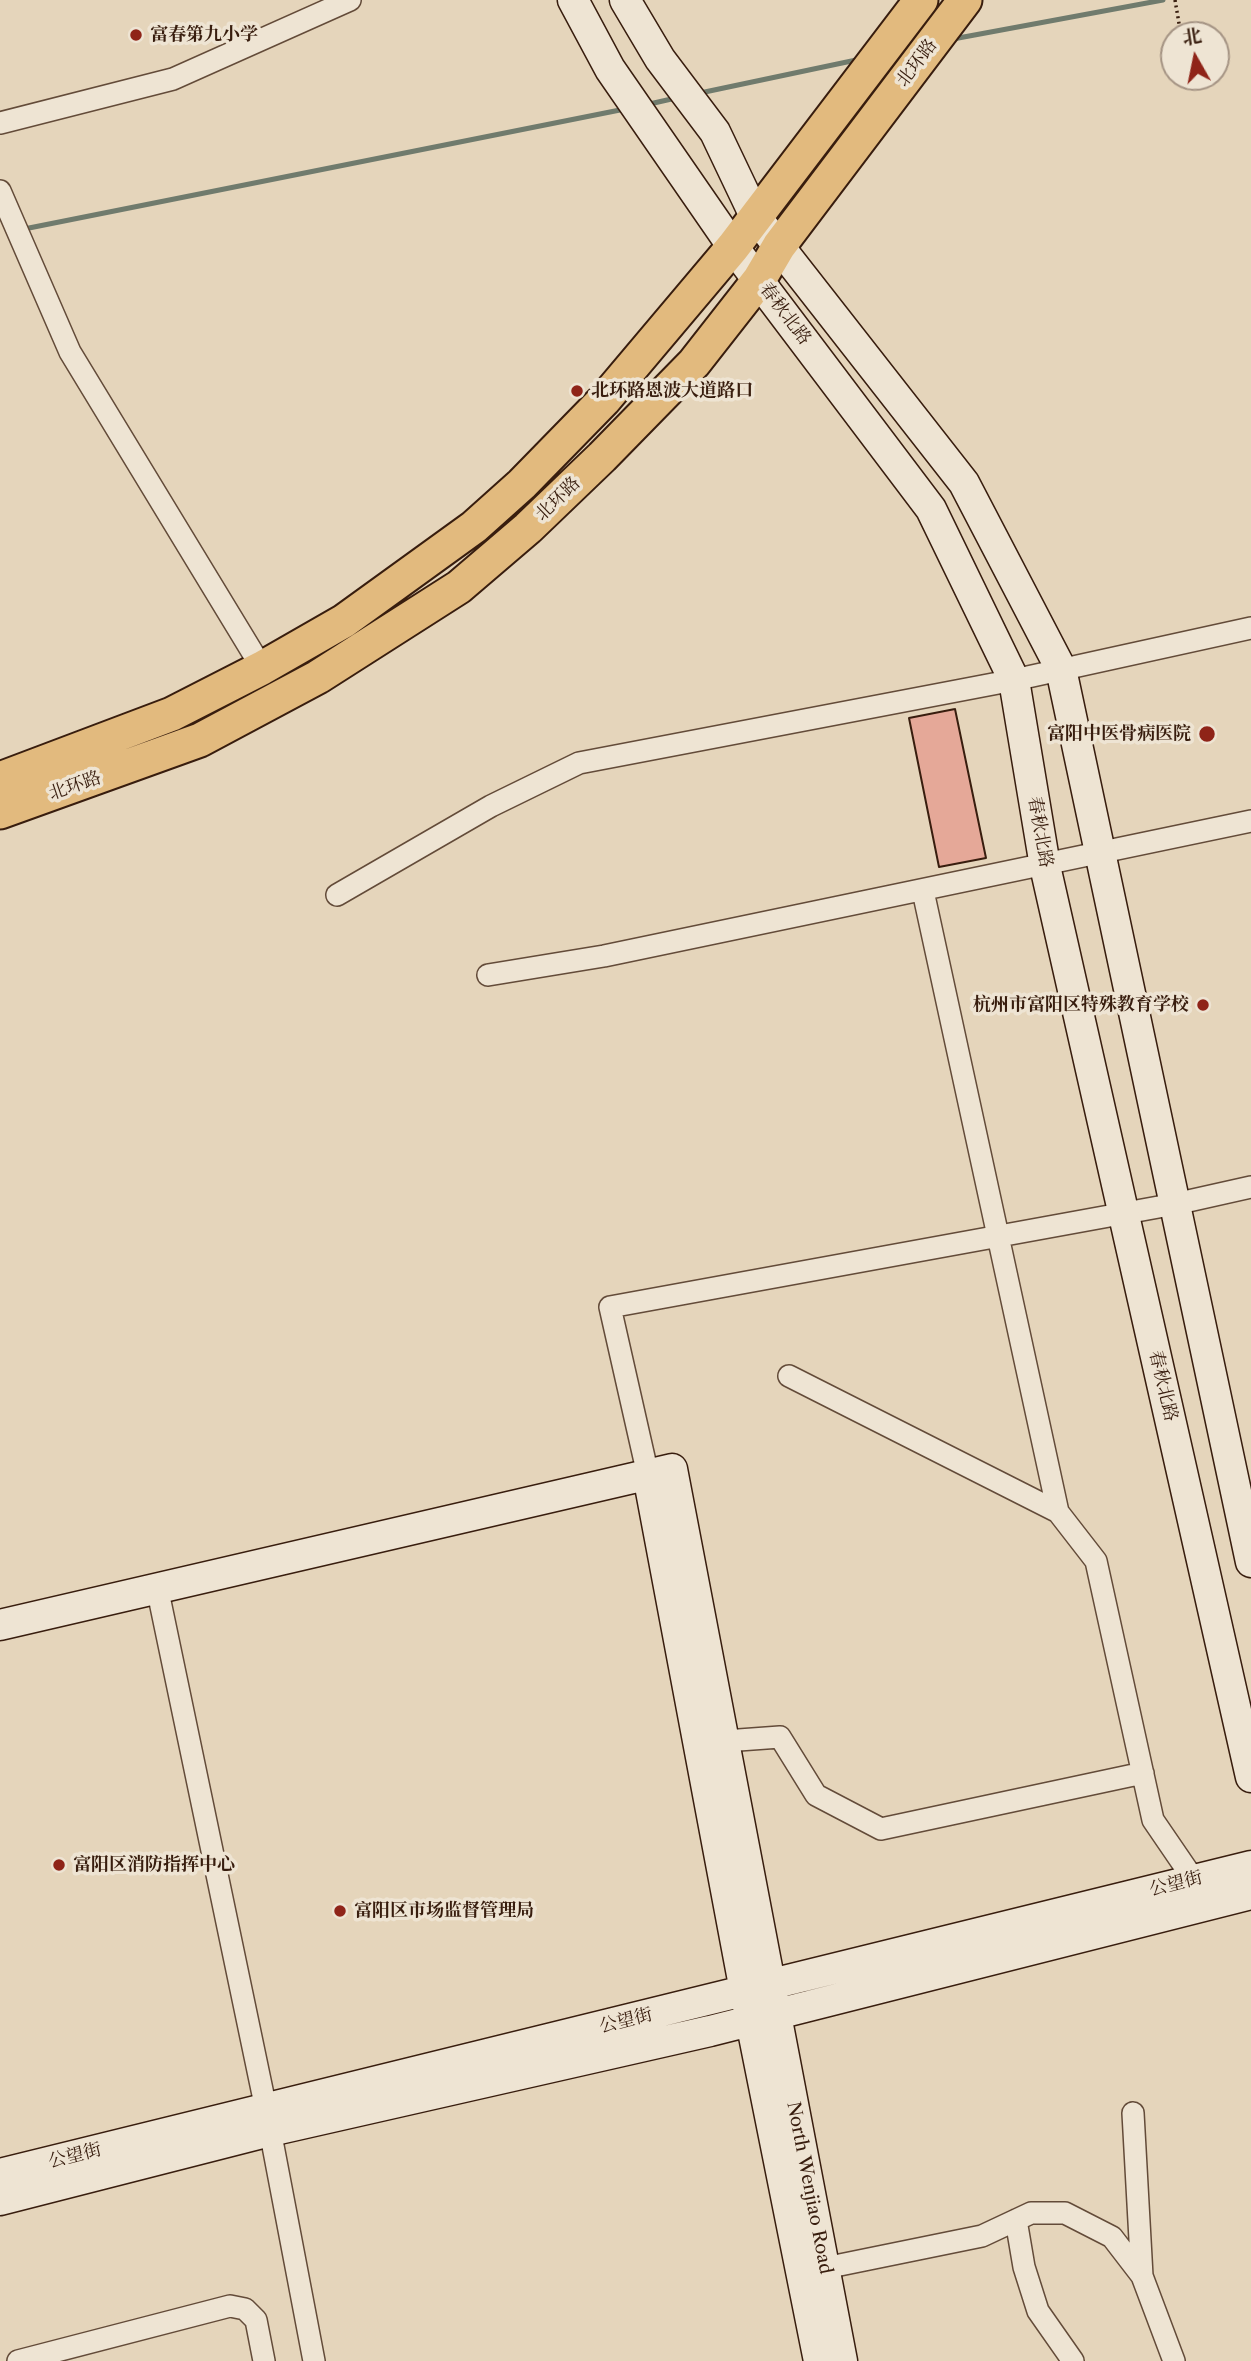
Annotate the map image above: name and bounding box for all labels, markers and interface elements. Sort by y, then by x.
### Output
north arrow [1160,21,1230,91]
place label: 富春第九小学 [150,24,258,46]
text: 北 [1181,24,1203,50]
marker: 富春第九小学 [128,27,144,43]
street label: 北环路 [892,35,942,91]
street label: 春秋北路 [755,279,815,349]
place label: 北环路恩波大道路口 [591,380,753,402]
marker: 北环路恩波大道路口 [569,383,585,399]
street label: 北环路 [531,472,585,526]
place label: 富阳中医骨病医院 [1047,723,1191,745]
marker: 富阳中医骨病医院 [1197,724,1217,744]
street label: 北环路 [46,767,104,805]
street label: 春秋北路 [1023,795,1057,869]
place label: 杭州市富阳区特殊教育学校 [973,994,1189,1016]
marker: 杭州市富阳区特殊教育学校 [1195,997,1211,1013]
street label: 春秋北路 [1144,1348,1182,1424]
place label: 富阳区消防指挥中心 [73,1854,235,1876]
marker: 富阳区消防指挥中心 [51,1857,67,1873]
street label: 公望街 [1147,1867,1205,1901]
place label: 富阳区市场监督管理局 [354,1900,534,1922]
marker: 富阳区市场监督管理局 [332,1903,348,1919]
street label: 公望街 [597,2004,655,2038]
street label: North Wenjiao Road [782,2100,836,2276]
street label: 公望街 [46,2139,104,2173]

